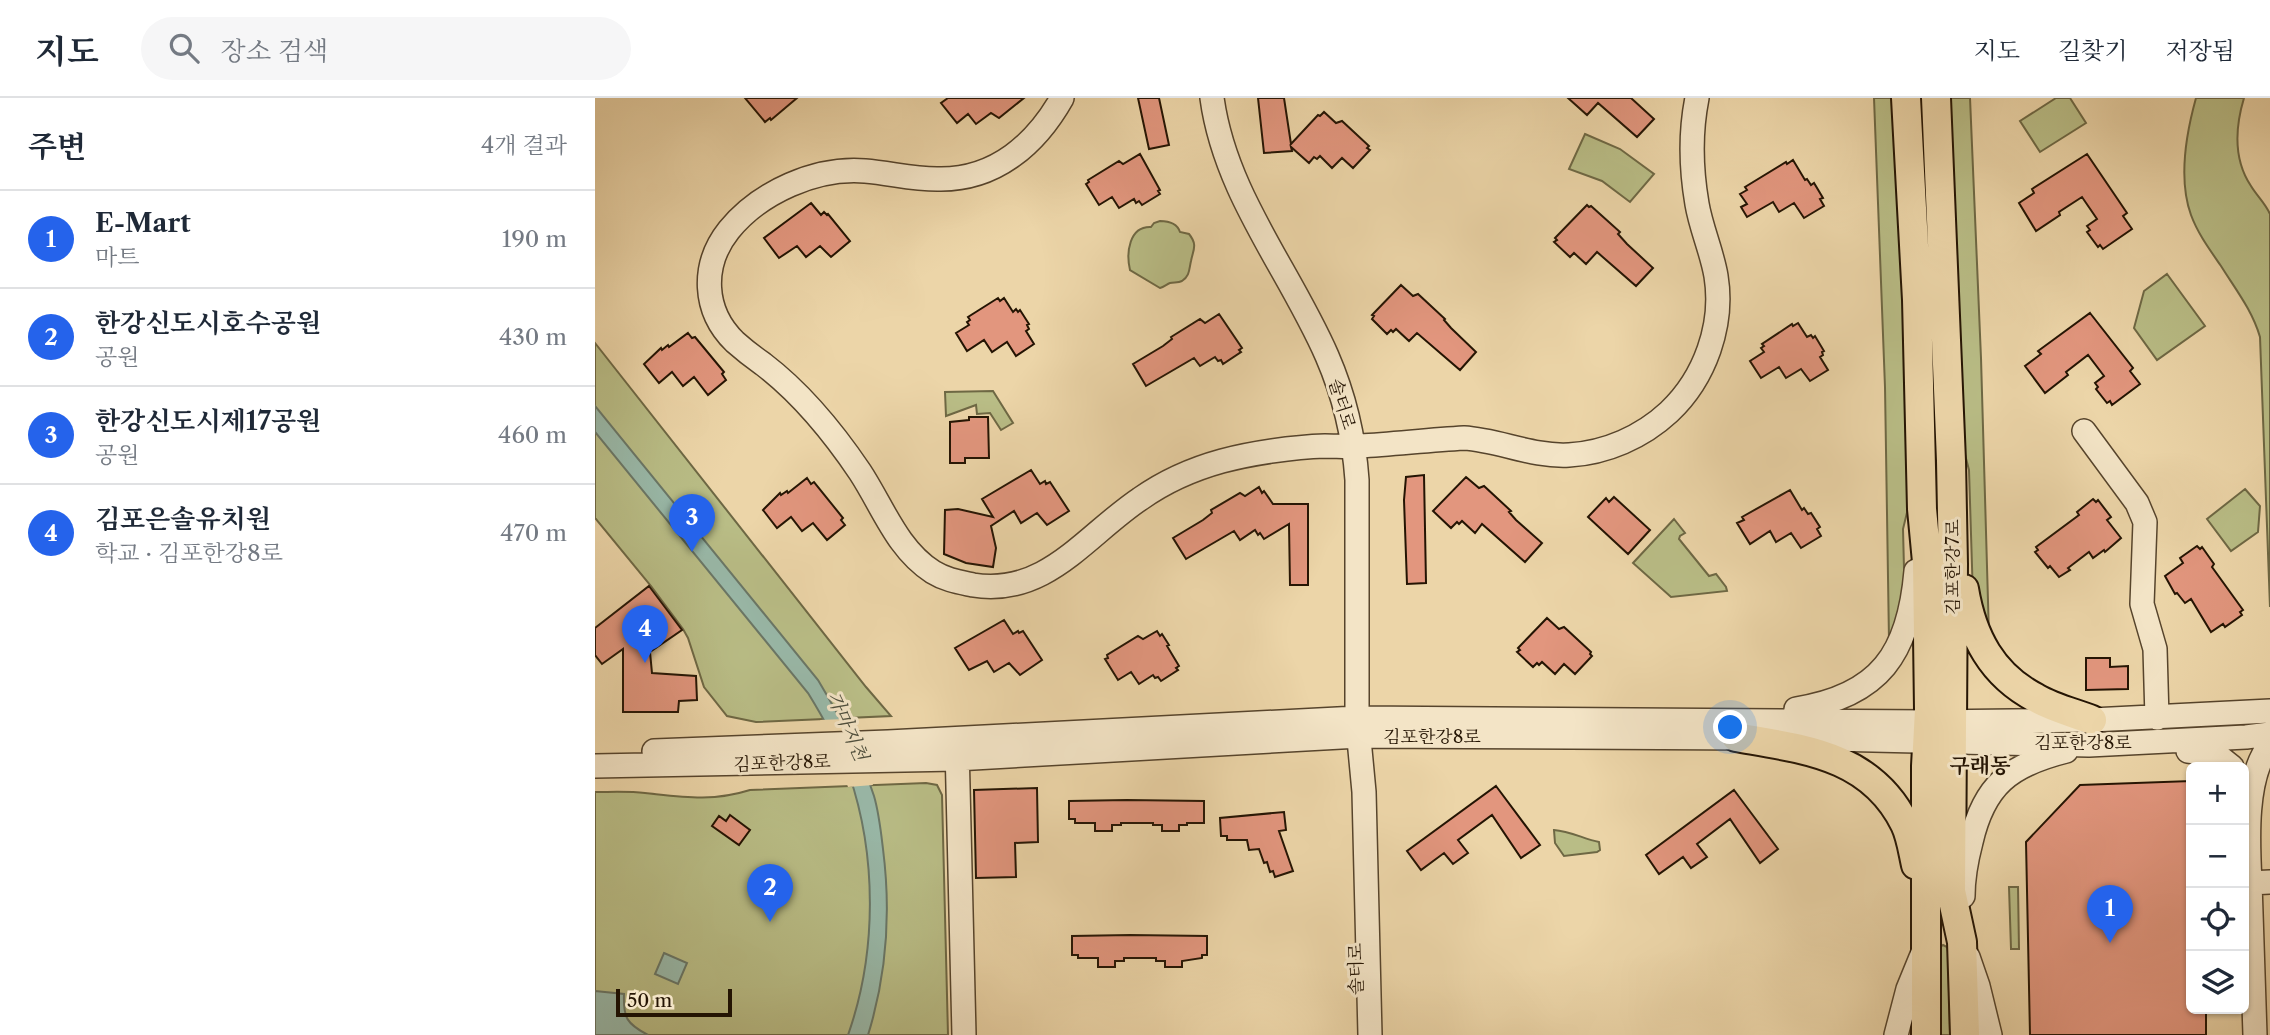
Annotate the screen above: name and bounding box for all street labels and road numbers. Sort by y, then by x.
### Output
street label: 솔터로 [1324,376,1360,432]
street label: 김포한강7로 [1942,519,1964,615]
street label: 김포한강8로 [1383,726,1481,748]
street label: 김포한강8로 [2034,732,2132,754]
street label: 김포한강8로 [733,750,831,776]
street label: 솔터로 [1345,943,1367,995]

